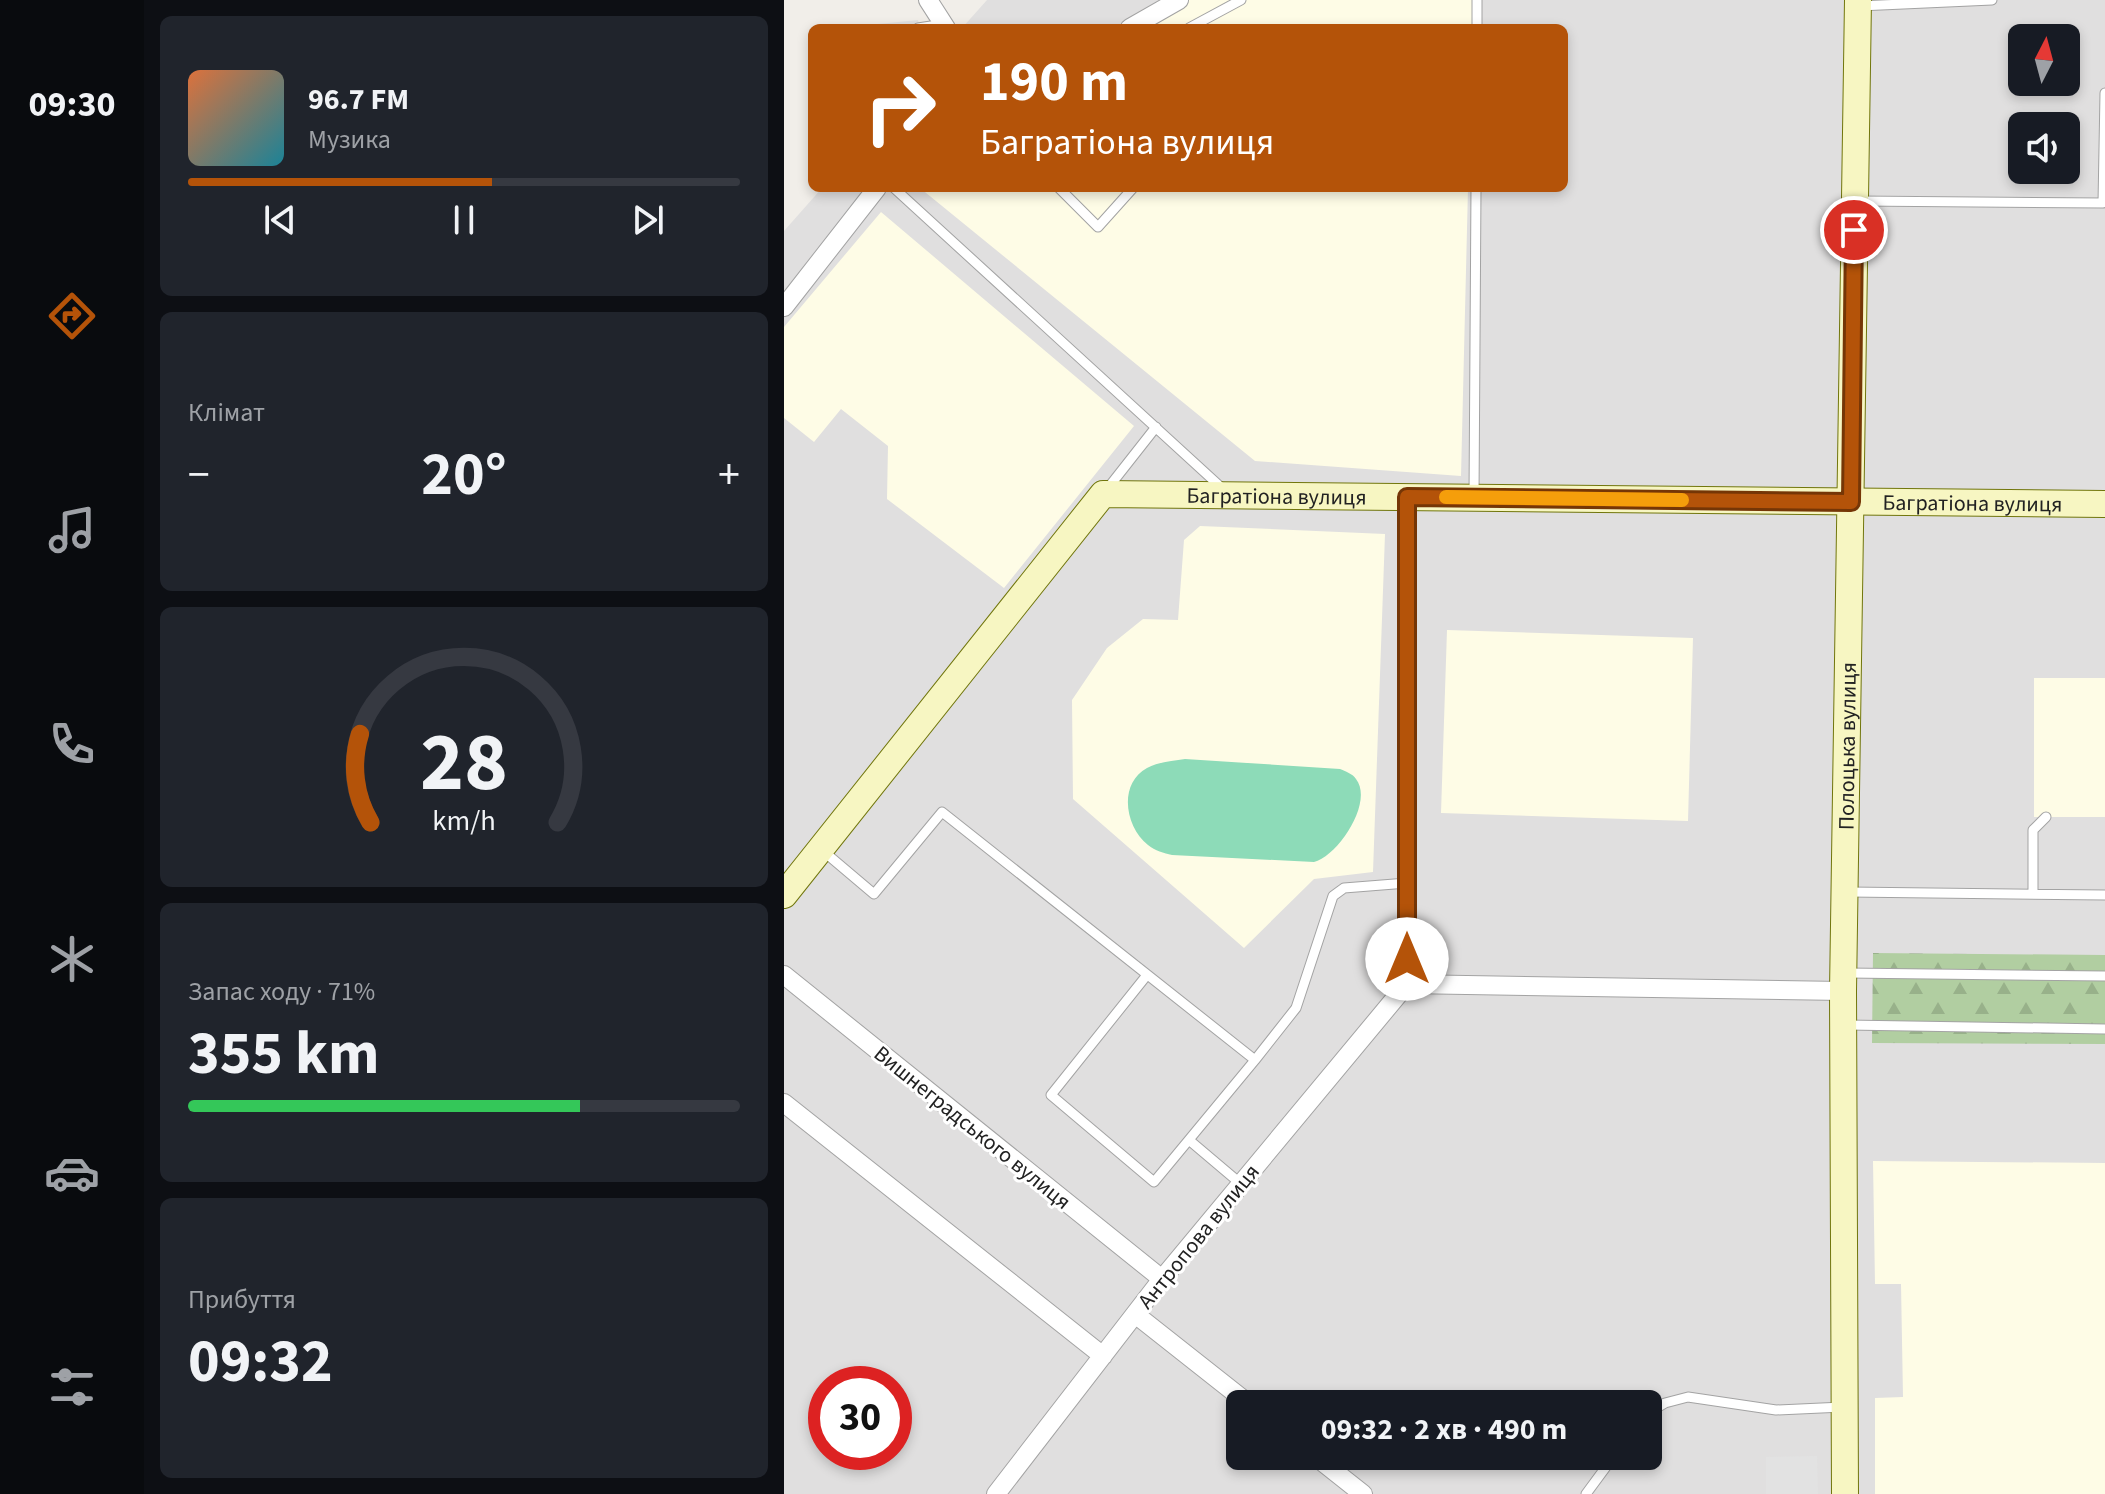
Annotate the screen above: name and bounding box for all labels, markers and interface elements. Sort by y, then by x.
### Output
north arrow [2008,24,2080,96]
map controls [2008,24,2080,184]
text: 190 m [980,43,1128,122]
icon: right [848,56,952,160]
text: 96.7 FM [308,78,409,121]
text: 09:30 [29,79,115,130]
button: sound [2008,112,2080,184]
text: Багратіона вулиця [980,117,1274,168]
text: Музика [308,121,391,158]
pin [1820,196,1888,264]
icon: previous [258,198,302,242]
icon: pause [442,198,486,242]
icon: next [626,198,670,242]
icon: arrive [1832,208,1876,252]
icon: directions [44,288,100,344]
text: Клімат [188,394,265,431]
text: 20° [421,433,507,518]
text: − [188,444,210,507]
text: + [718,444,740,507]
street label: Багратіона вулиця [1186,480,1367,514]
street label: Багратіона вулиця [1882,487,2063,521]
icon: music [44,502,100,558]
street label: Полоцька вулиця [1830,662,1865,830]
text: 28 [420,704,508,822]
icon: phone [44,716,100,772]
text: km/h [432,801,496,841]
position arrow [1365,917,1449,1001]
icon: climate [44,931,100,987]
text: Запас ходу · 71% [188,973,375,1010]
text: 355 km [188,1012,379,1097]
street label: Вишнеградського вулиця [867,1038,1078,1217]
icon: car [44,1145,100,1201]
street label: Антропова вулиця [1130,1157,1267,1316]
text: Прибуття [188,1281,296,1318]
text: 09:32 [188,1320,333,1405]
icon: filters [44,1359,100,1415]
speed limit sign: 30 [808,1366,912,1470]
text: 09:32 · 2 хв · 490 m [1321,1408,1567,1451]

